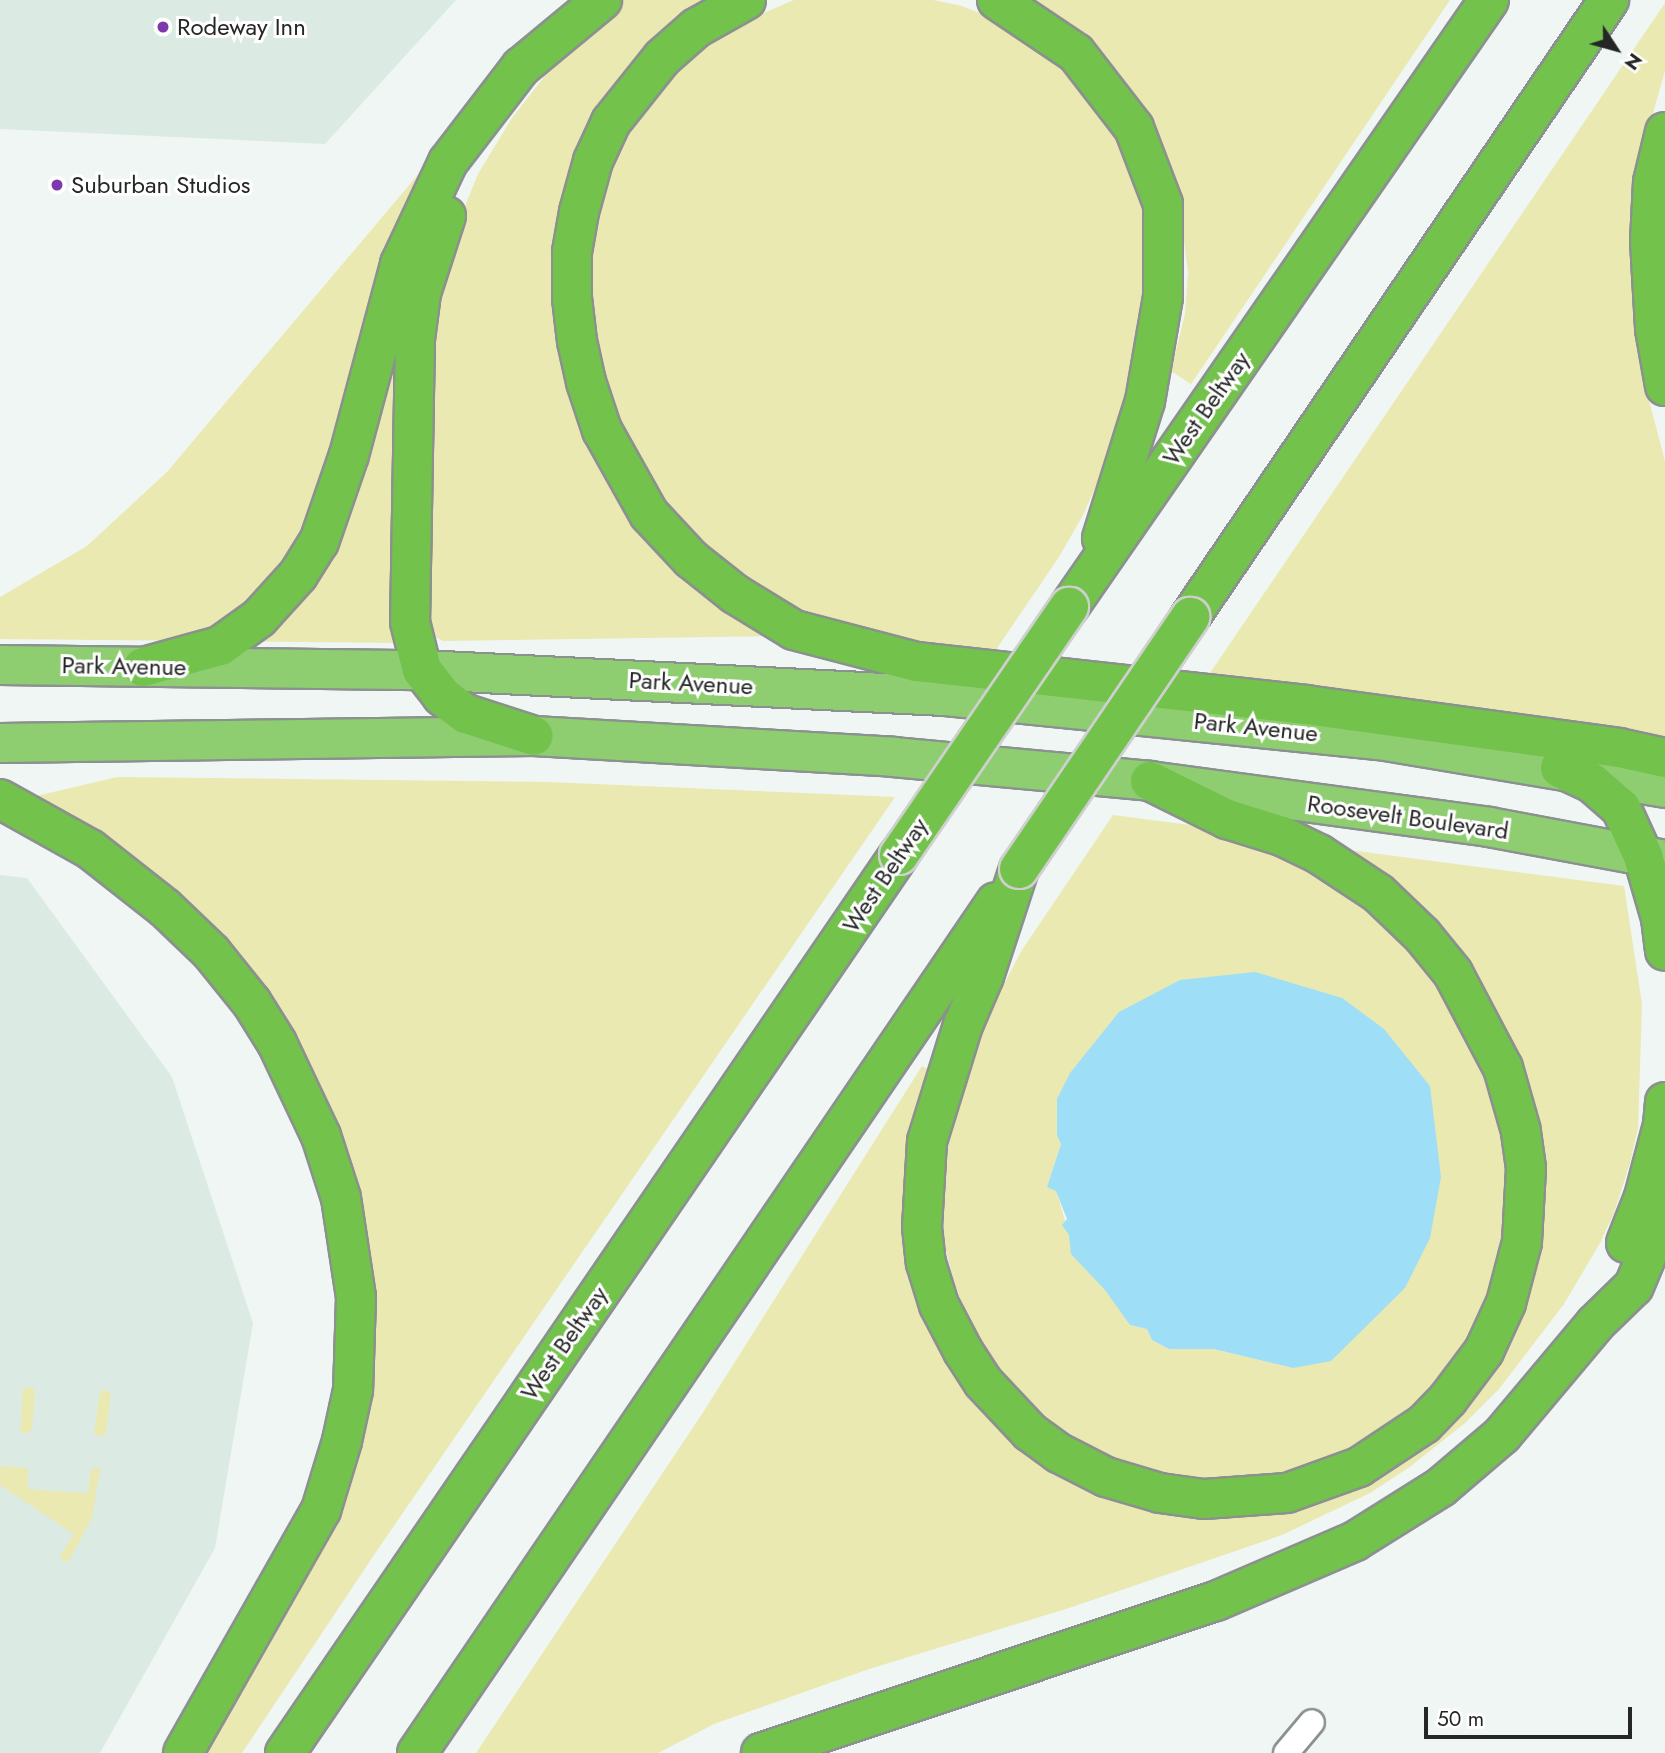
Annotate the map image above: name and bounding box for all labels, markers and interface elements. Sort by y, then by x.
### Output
place label: Rodeway Inn [177,13,306,41]
north arrow [1581,14,1651,84]
marker: Rodeway Inn [155,19,171,35]
text: N [1618,48,1649,76]
place label: Suburban Studios [71,171,250,199]
marker: Suburban Studios [49,177,65,193]
street label: West Beltway [1156,346,1256,470]
street label: Park Avenue [61,651,187,681]
street label: Park Avenue [628,665,754,701]
street label: Park Avenue [1192,706,1320,748]
street label: Roosevelt Boulevard [1305,789,1511,845]
street label: West Beltway [836,812,934,938]
street label: West Beltway [514,1281,614,1405]
scale bar [1427,1694,1635,1738]
text: 50 m [1437,1704,1484,1734]

